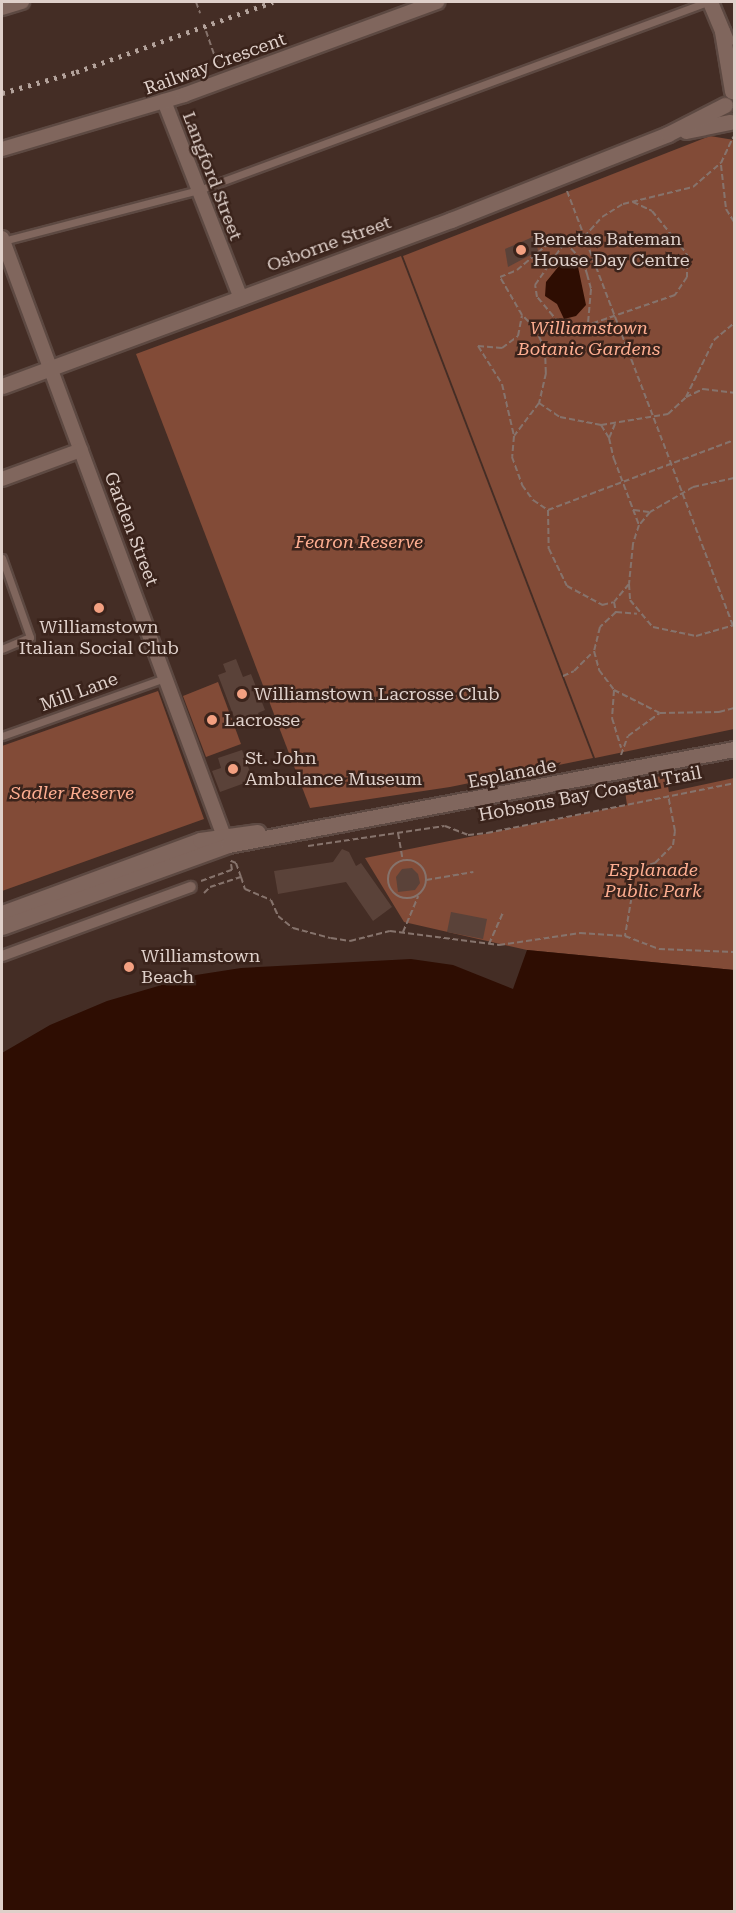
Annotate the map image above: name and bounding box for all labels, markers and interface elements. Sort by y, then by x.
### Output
street label: Railway Crescent [141,28,289,100]
street label: Langford Street [178,109,246,243]
street label: Osborne Street [264,212,394,276]
place label: Benetas Bateman House Day Centre [533,229,690,272]
marker: Benetas Bateman House Day Centre [514,243,528,257]
park label: Williamstown Botanic Gardens [518,318,660,360]
street label: Garden Street [99,469,163,589]
park label: Fearon Reserve [295,531,423,553]
marker: Williamstown Italian Social Club [92,601,106,615]
place label: Williamstown Italian Social Club [19,617,179,660]
street label: Mill Lane [37,668,121,716]
place label: Williamstown Lacrosse Club [254,683,500,705]
marker: Williamstown Lacrosse Club [235,687,249,701]
place label: Lacrosse [224,709,300,731]
marker: Lacrosse [205,713,219,727]
place label: St. John Ambulance Museum [245,748,422,790]
street label: Esplanade [466,755,558,793]
marker: St. John Ambulance Museum [226,762,240,776]
street label: Hobsons Bay Coastal Trail [477,762,703,826]
park label: Sadler Reserve [10,782,134,804]
park label: Esplanade Public Park [604,860,702,902]
place label: Williamstown Beach [141,946,260,988]
marker: Williamstown Beach [122,960,136,974]

